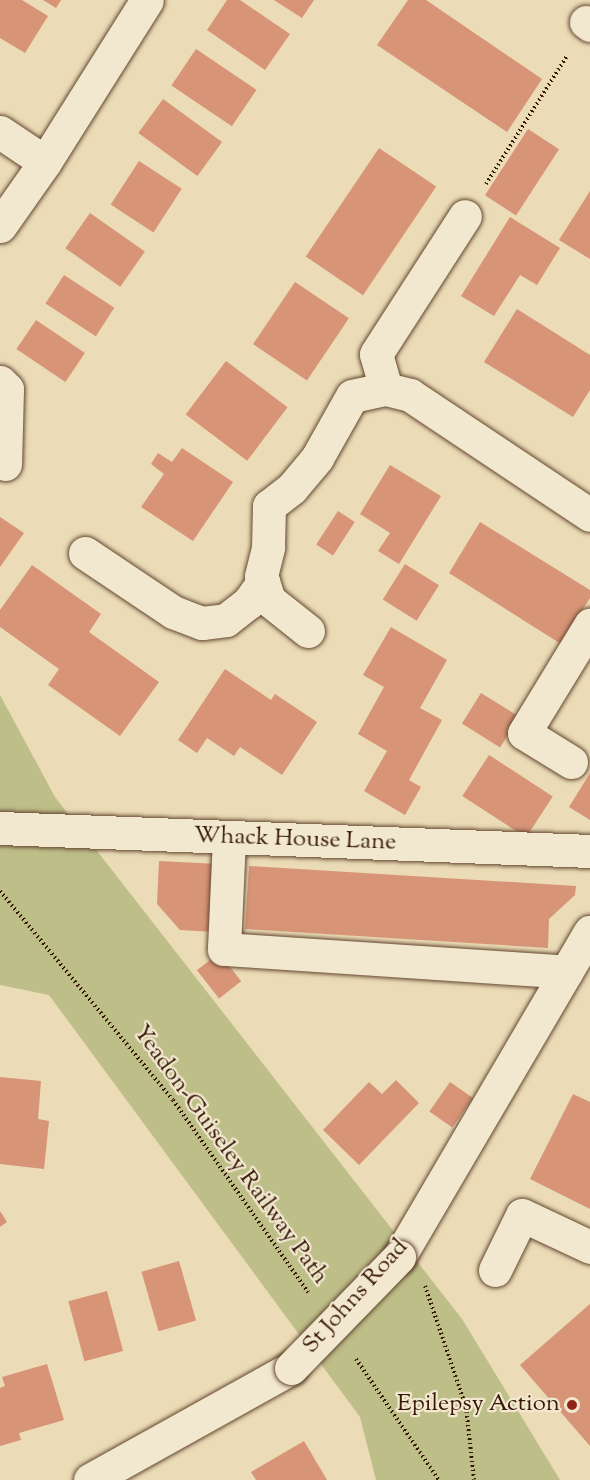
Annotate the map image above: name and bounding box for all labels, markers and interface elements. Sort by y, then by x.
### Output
street label: Whack House Lane [193,822,397,858]
street label: Yeadon-Guiseley Railway Path [126,1020,334,1290]
street label: St Johns Road [297,1234,415,1360]
place label: Epilepsy Action [397,1391,560,1419]
marker: Epilepsy Action [565,1398,579,1412]

